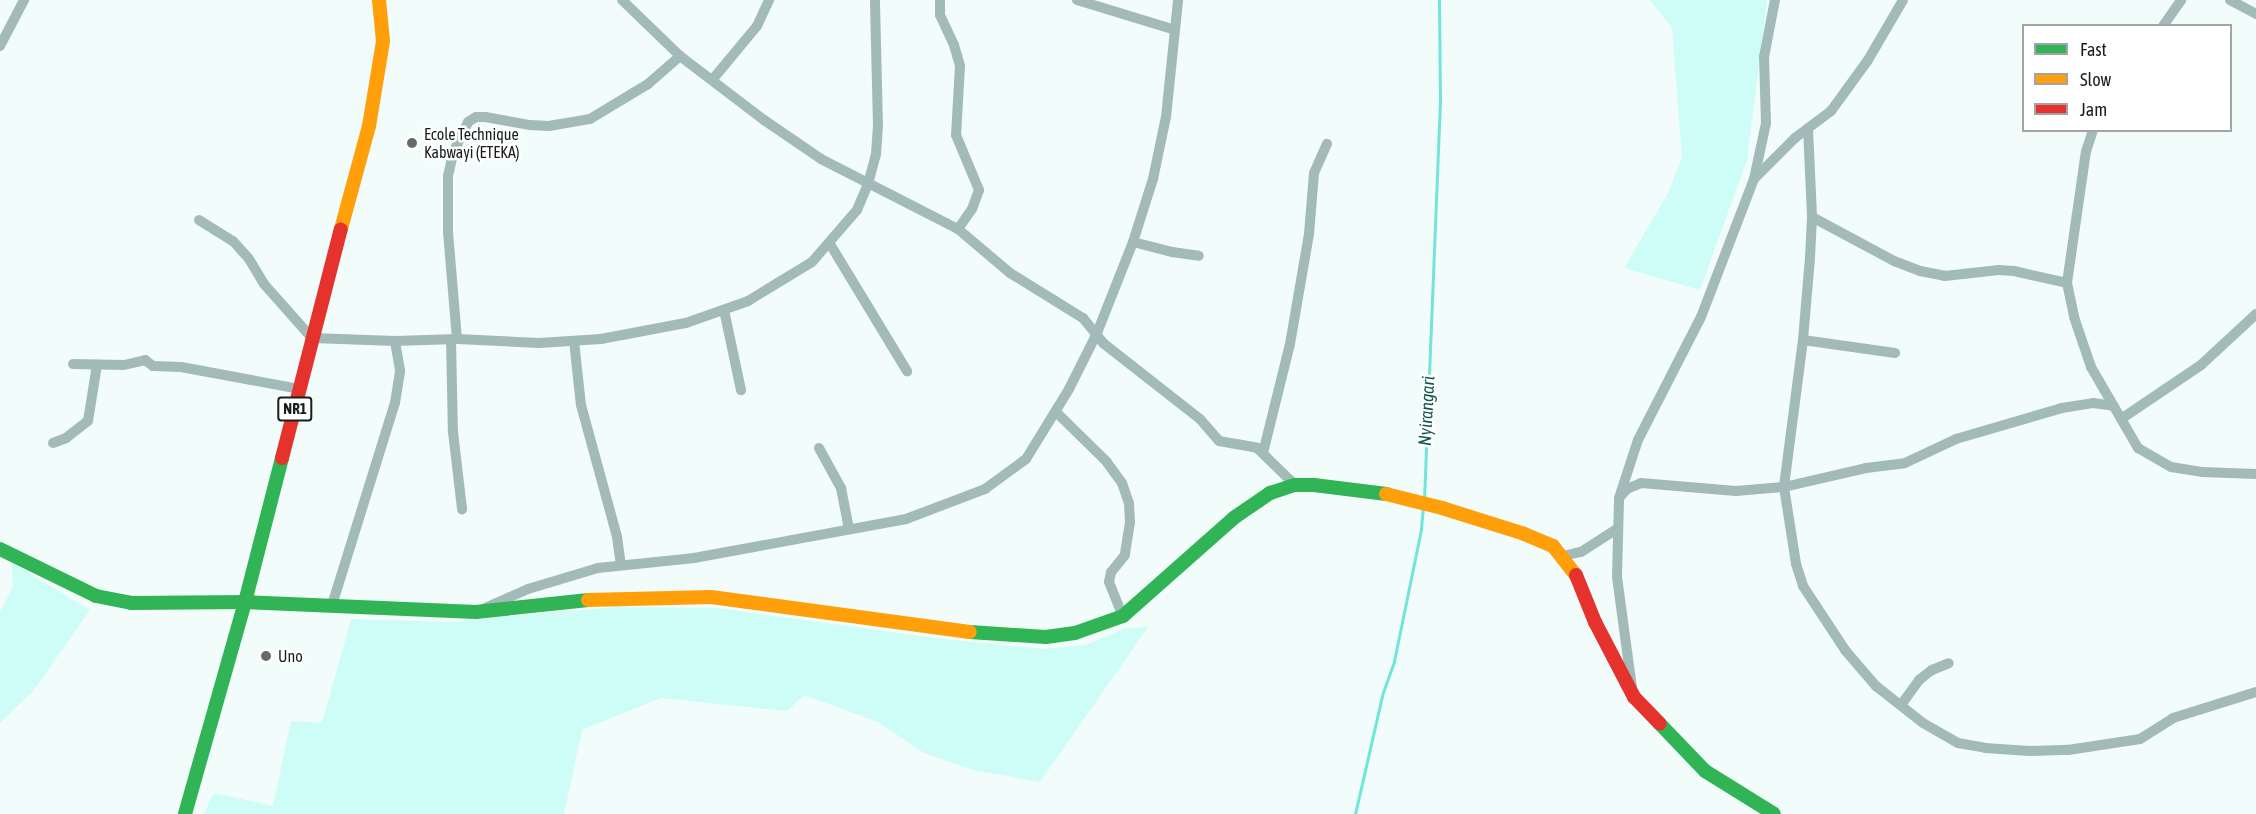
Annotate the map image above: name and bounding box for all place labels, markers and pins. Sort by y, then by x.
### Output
place label: Ecole Technique Kabwayi (ETEKA) [424,124,520,162]
marker: Ecole Technique Kabwayi (ETEKA) [405,136,419,150]
place label: Uno [278,646,303,666]
marker: Uno [259,649,273,663]

